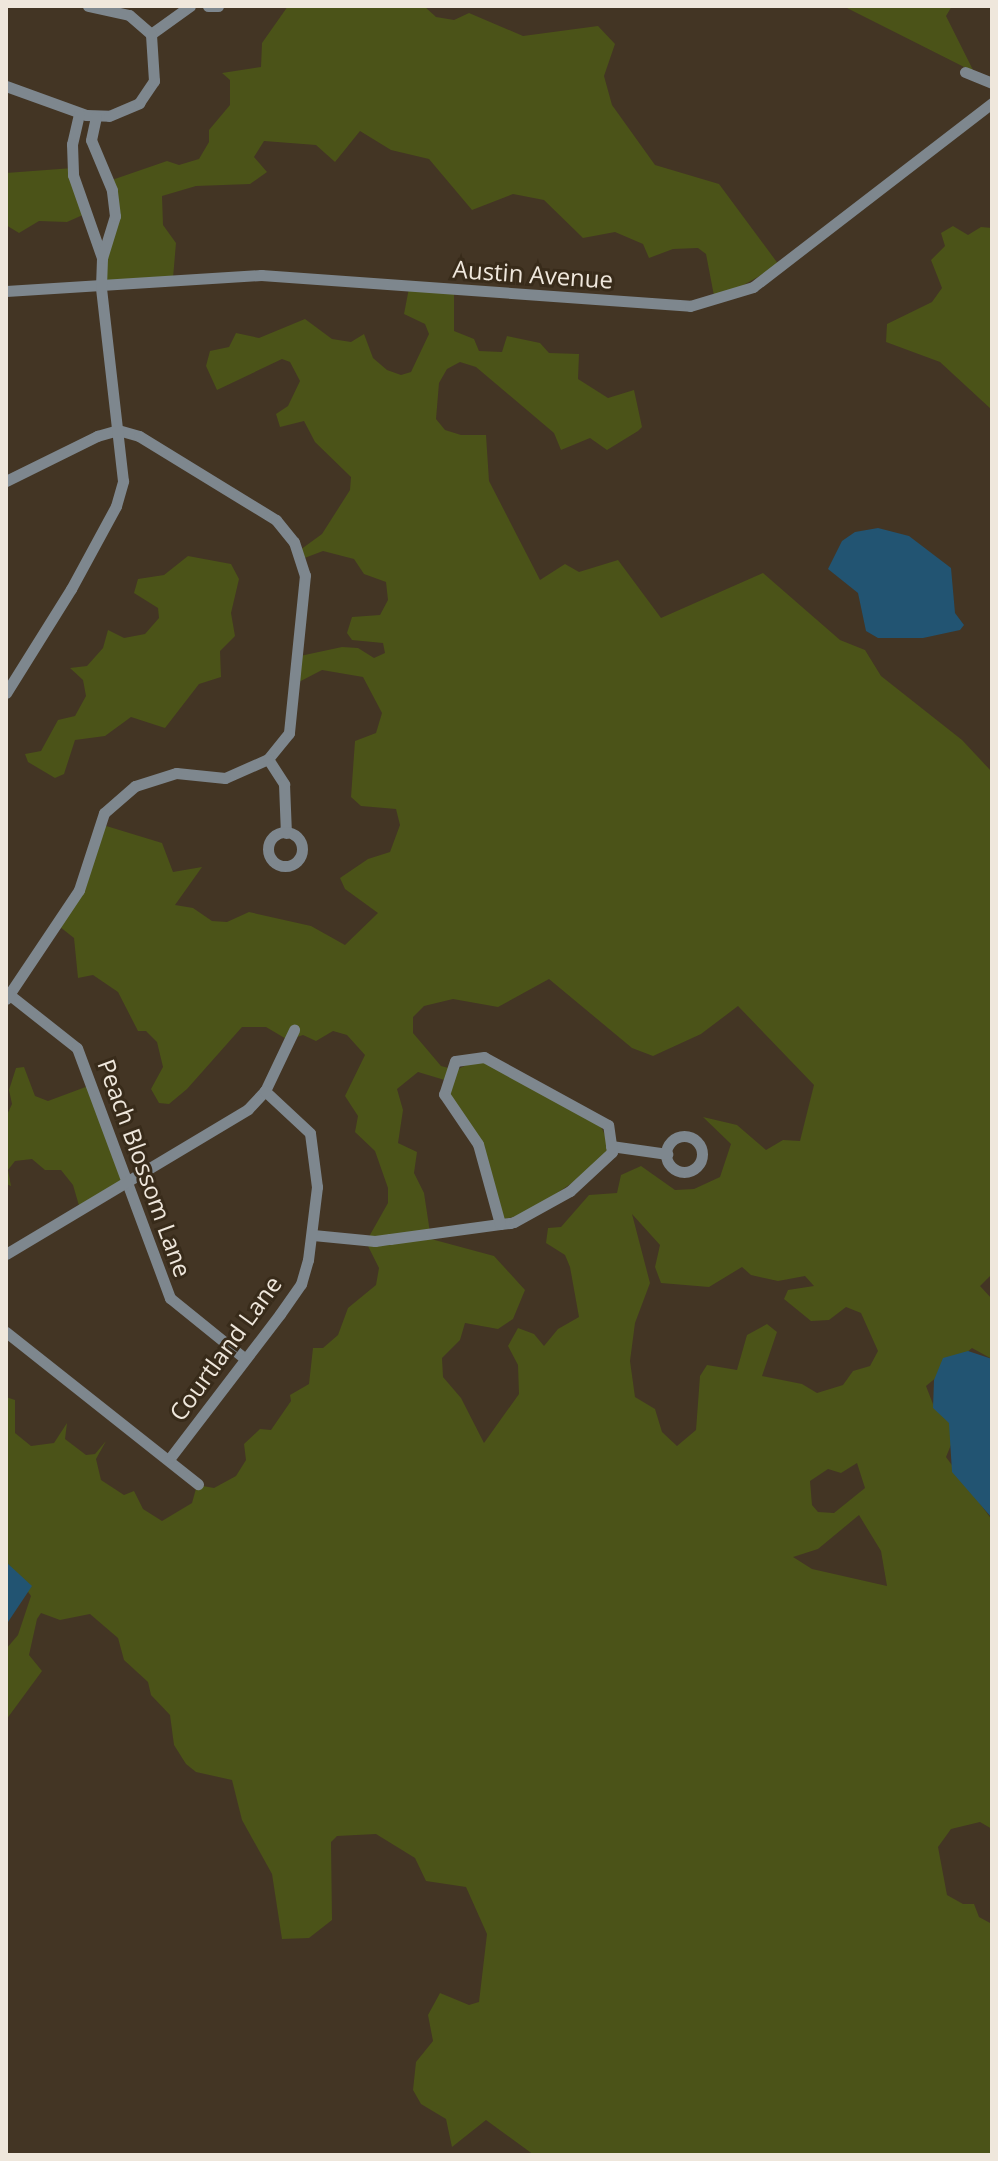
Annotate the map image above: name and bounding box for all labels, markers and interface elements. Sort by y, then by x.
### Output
street label: Austin Avenue [452,254,614,294]
street label: Peach Blossom Lane [92,1055,198,1281]
street label: Courtland Lane [163,1270,287,1426]

